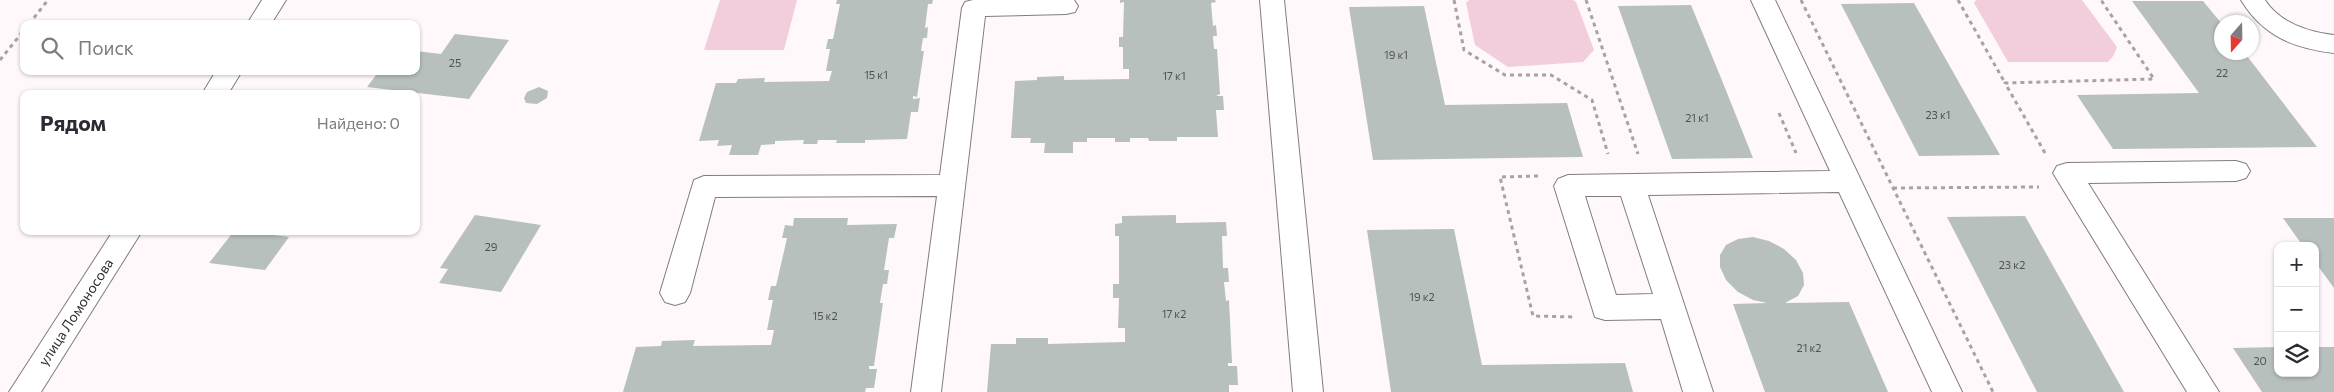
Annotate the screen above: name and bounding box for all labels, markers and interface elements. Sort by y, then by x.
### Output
north arrow [2214,15,2259,60]
search box [20,20,420,75]
icon: search [38,34,66,62]
text: Поиск [78,36,134,59]
house number: 19 к1 [1384,48,1408,61]
house number: 25 [449,56,461,69]
house number: 22 [2216,66,2228,79]
house number: 15 к1 [864,68,888,81]
house number: 17 к1 [1162,69,1186,82]
house number: 23 к1 [1925,108,1951,121]
text: Рядом [40,110,106,135]
house number: 21 к1 [1685,111,1709,124]
text: Найдено: 0 [317,113,400,132]
house number: 29 [485,240,498,253]
map controls [2274,242,2319,377]
button: + [2274,242,2319,287]
street label: улица Ломоносова [35,255,117,369]
house number: 23 к2 [1999,258,2025,271]
button: − [2274,287,2319,332]
house number: 19 к2 [1409,290,1435,303]
house number: 17 к2 [1162,307,1186,320]
house number: 15 к2 [812,309,838,322]
button: layers [2274,332,2319,377]
house number: 21 к2 [1797,341,1821,354]
house number: 20 [2253,354,2267,367]

